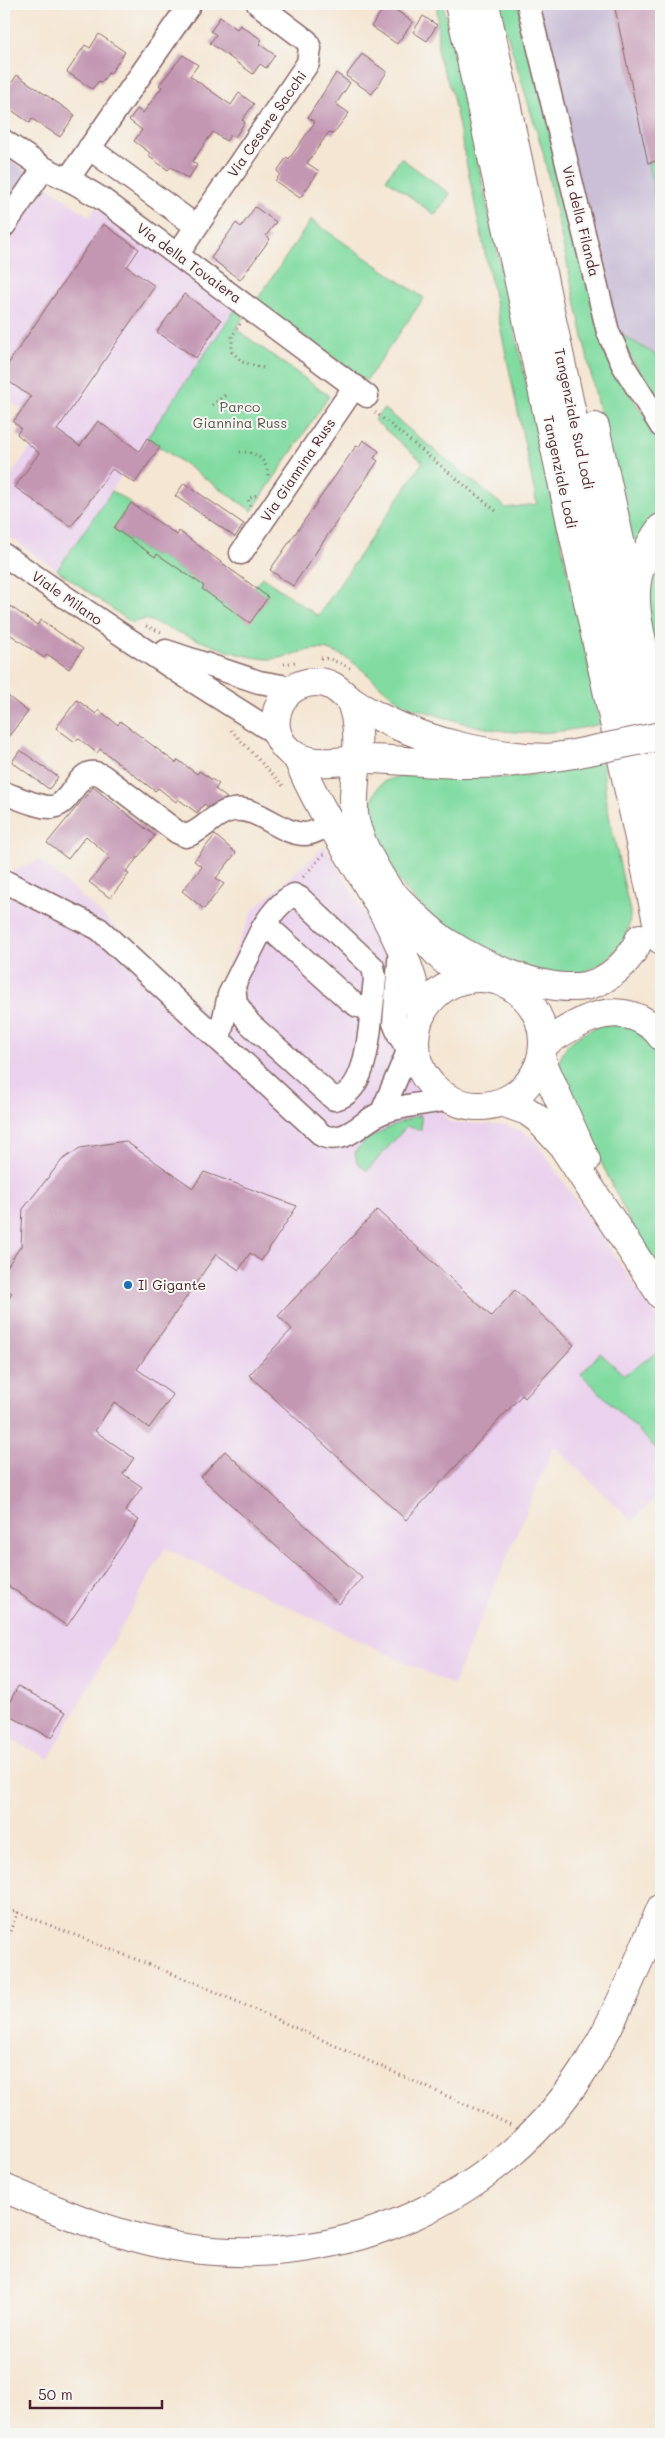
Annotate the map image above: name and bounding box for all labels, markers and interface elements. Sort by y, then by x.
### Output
street label: Via Cesare Sacchi [223,67,311,181]
street label: Via della Filanda [558,163,604,278]
street label: Via della Tovaiera [133,218,246,307]
street label: Tangenziale Sud Lodi [550,346,599,491]
park label: Parco Giannina Russ [193,397,287,432]
street label: Via Giannina Russ [256,414,339,525]
street label: Tangenziale Lodi [539,414,582,530]
street label: Viale Milano [28,566,106,629]
place label: Il Gigante [138,1275,206,1294]
marker: Il Gigante [122,1279,134,1291]
scale bar [30,2378,162,2410]
text: 50 m [38,2384,73,2404]

